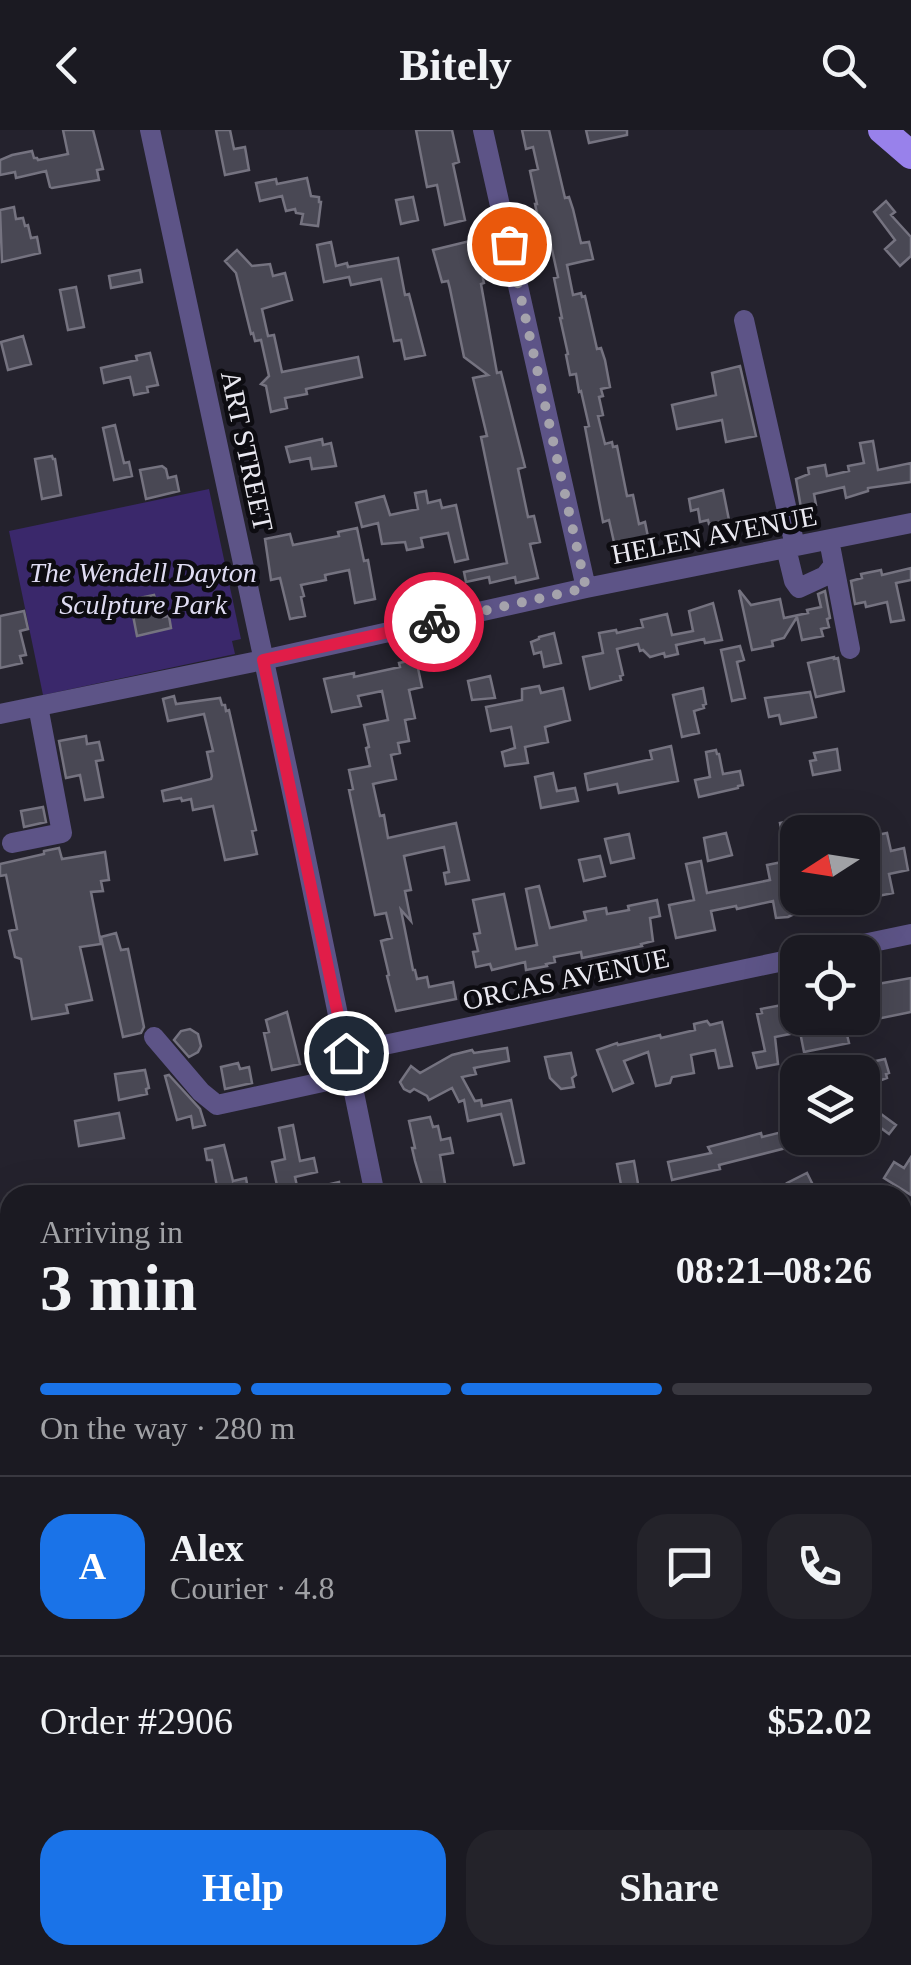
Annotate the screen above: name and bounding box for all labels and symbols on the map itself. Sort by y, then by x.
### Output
pin [467,202,552,287]
street label: ART STREET [215,368,279,534]
street label: HELEN AVENUE [609,500,819,570]
park label: The Wendell Dayton Sculpture Park [29,557,257,620]
courier [384,572,484,672]
north arrow [780,815,880,915]
street label: ORCAS AVENUE [460,942,672,1016]
pin [304,1011,389,1096]

